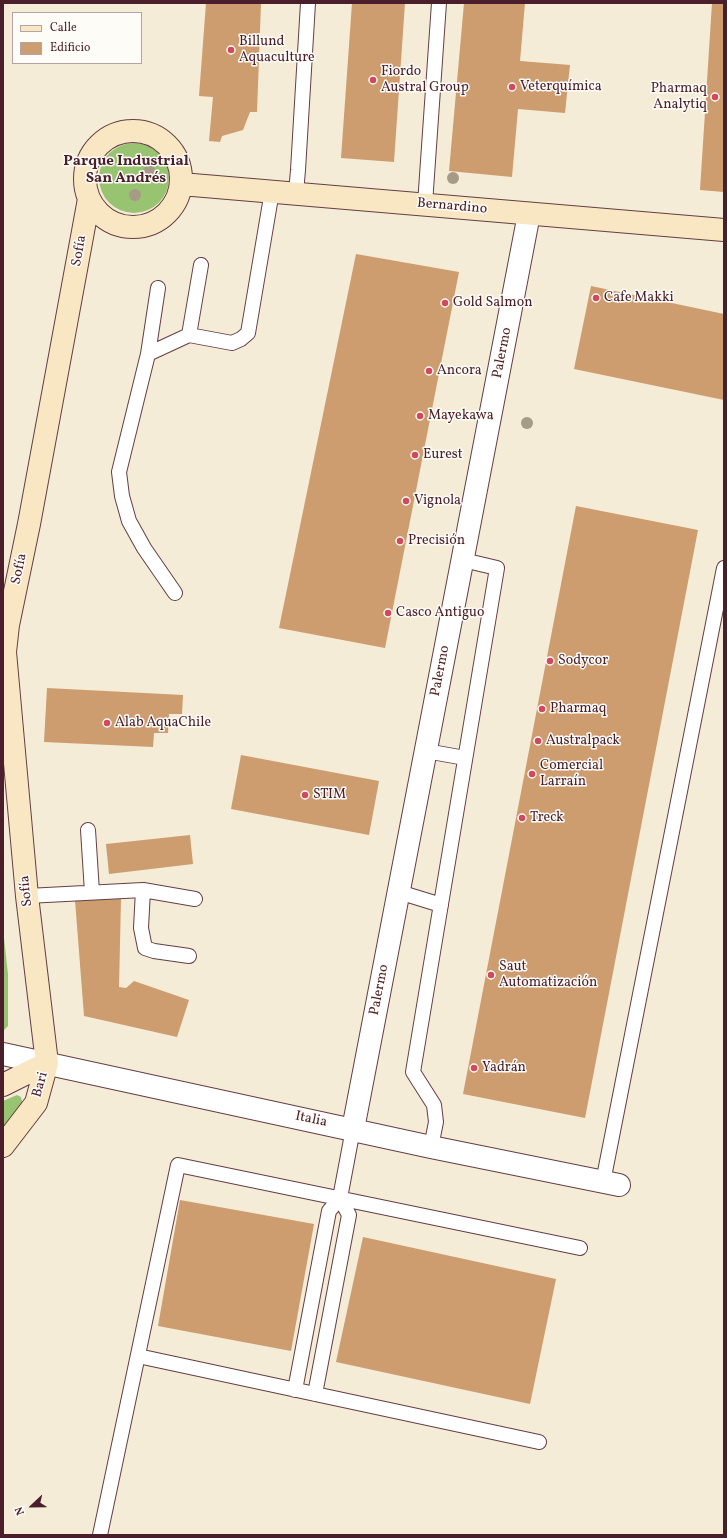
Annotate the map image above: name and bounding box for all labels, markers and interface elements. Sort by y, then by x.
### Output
legend [12,12,142,64]
text: Calle [50,20,77,36]
place label: Billund Aquaculture [239,34,315,66]
text: Edificio [50,40,90,56]
marker: Billund Aquaculture [226,45,236,55]
place label: Fiordo Austral Group [381,64,469,96]
marker: Fiordo Austral Group [368,75,378,85]
place label: Veterquímica [520,79,602,95]
place label: Pharmaq Analytiq [651,81,707,114]
marker: Veterquímica [507,82,517,92]
marker: Pharmaq Analytiq [710,92,720,102]
district label: Parque Industrial San Andrés [63,153,189,188]
street label: Bernardino [416,196,488,218]
street label: Sofía [69,234,91,268]
place label: Cafe Makki [604,290,674,306]
marker: Cafe Makki [591,293,601,303]
place label: Gold Salmon [453,295,533,311]
marker: Gold Salmon [440,298,450,308]
street label: Palermo [490,326,516,380]
place label: Ancora [437,363,482,379]
marker: Ancora [424,366,434,376]
place label: Mayekawa [428,408,494,424]
marker: Mayekawa [415,411,425,421]
place label: Eurest [423,447,463,463]
marker: Eurest [410,450,420,460]
place label: Vignola [414,493,461,509]
marker: Vignola [401,496,411,506]
place label: Precisión [408,533,465,549]
marker: Precisión [395,536,405,546]
street label: Sofía [9,552,31,586]
place label: Casco Antiguo [396,605,484,621]
marker: Casco Antiguo [383,608,393,618]
street label: Palermo [428,644,454,698]
place label: Sodycor [558,653,608,669]
marker: Sodycor [545,656,555,666]
place label: Pharmaq [550,701,606,717]
marker: Pharmaq [537,704,547,714]
place label: Alab AquaChile [115,715,211,731]
marker: Alab AquaChile [102,718,112,728]
place label: Australpack [546,733,620,749]
marker: Australpack [533,736,543,746]
place label: Comercial Larraín [540,758,603,790]
marker: Comercial Larraín [527,769,537,779]
place label: STIM [313,787,346,803]
marker: STIM [300,790,310,800]
place label: Treck [530,810,564,826]
marker: Treck [517,813,527,823]
street label: Sofía [17,875,37,907]
place label: Saut Automatización [499,959,597,992]
street label: Palermo [367,963,393,1017]
marker: Saut Automatización [486,970,496,980]
place label: Yadrán [482,1060,526,1076]
marker: Yadrán [469,1063,479,1073]
street label: Bari [29,1070,53,1100]
street label: Italia [293,1108,329,1132]
north arrow [12,1486,52,1526]
text: N [12,1504,29,1517]

